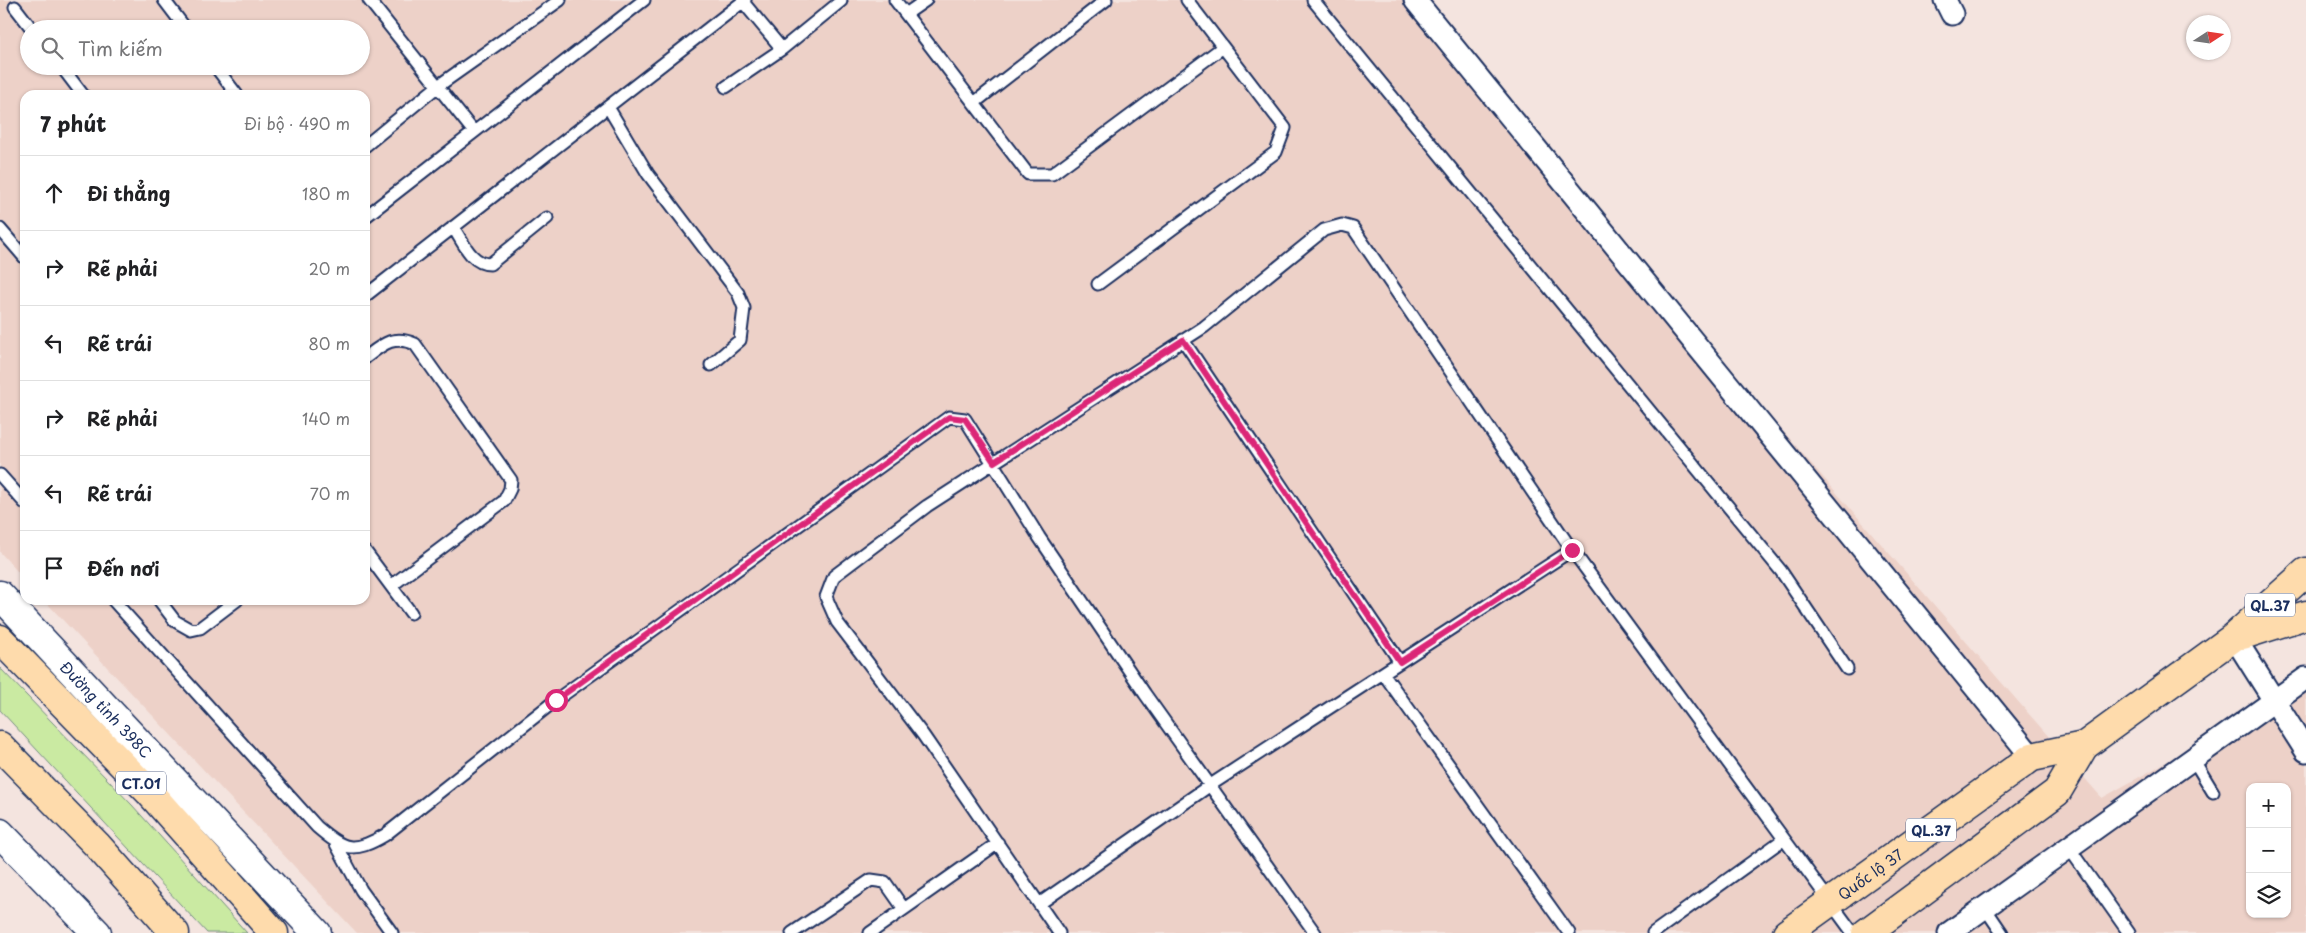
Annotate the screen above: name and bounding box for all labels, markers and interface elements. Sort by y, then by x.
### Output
north arrow [2186,15,2231,60]
search box [20,20,370,75]
icon: search [38,34,66,62]
text: Tìm kiếm [78,34,163,62]
text: 7 phút [40,107,106,139]
text: Đi bộ · 490 m [244,111,350,135]
icon: ahead [40,179,68,207]
text: Đi thẳng [87,179,170,207]
text: 180 m [302,181,350,205]
icon: right [40,254,68,282]
text: Rẽ phải [87,254,158,282]
text: 20 m [309,256,350,280]
icon: left [40,329,68,357]
text: Rẽ trái [87,329,152,357]
text: 80 m [308,331,350,355]
icon: right [40,404,68,432]
text: Rẽ phải [87,404,158,432]
text: 140 m [302,406,350,430]
icon: left [40,479,68,507]
text: Rẽ trái [87,479,152,507]
text: 70 m [310,481,350,505]
route end [1561,539,1584,562]
icon: arrive [40,554,68,582]
text: Đến nơi [87,554,160,582]
road number: QL.37 [2245,594,2295,616]
street label: Đường tỉnh 398C [55,655,158,762]
route start [545,689,568,712]
road number: CT.01 [116,771,166,794]
map controls [2246,783,2291,918]
button: + [2246,783,2291,828]
road number: QL.37 [1906,818,1956,842]
button: − [2246,828,2291,873]
street label: Quốc lộ 37 [1832,842,1907,905]
button: layers [2246,873,2291,918]

